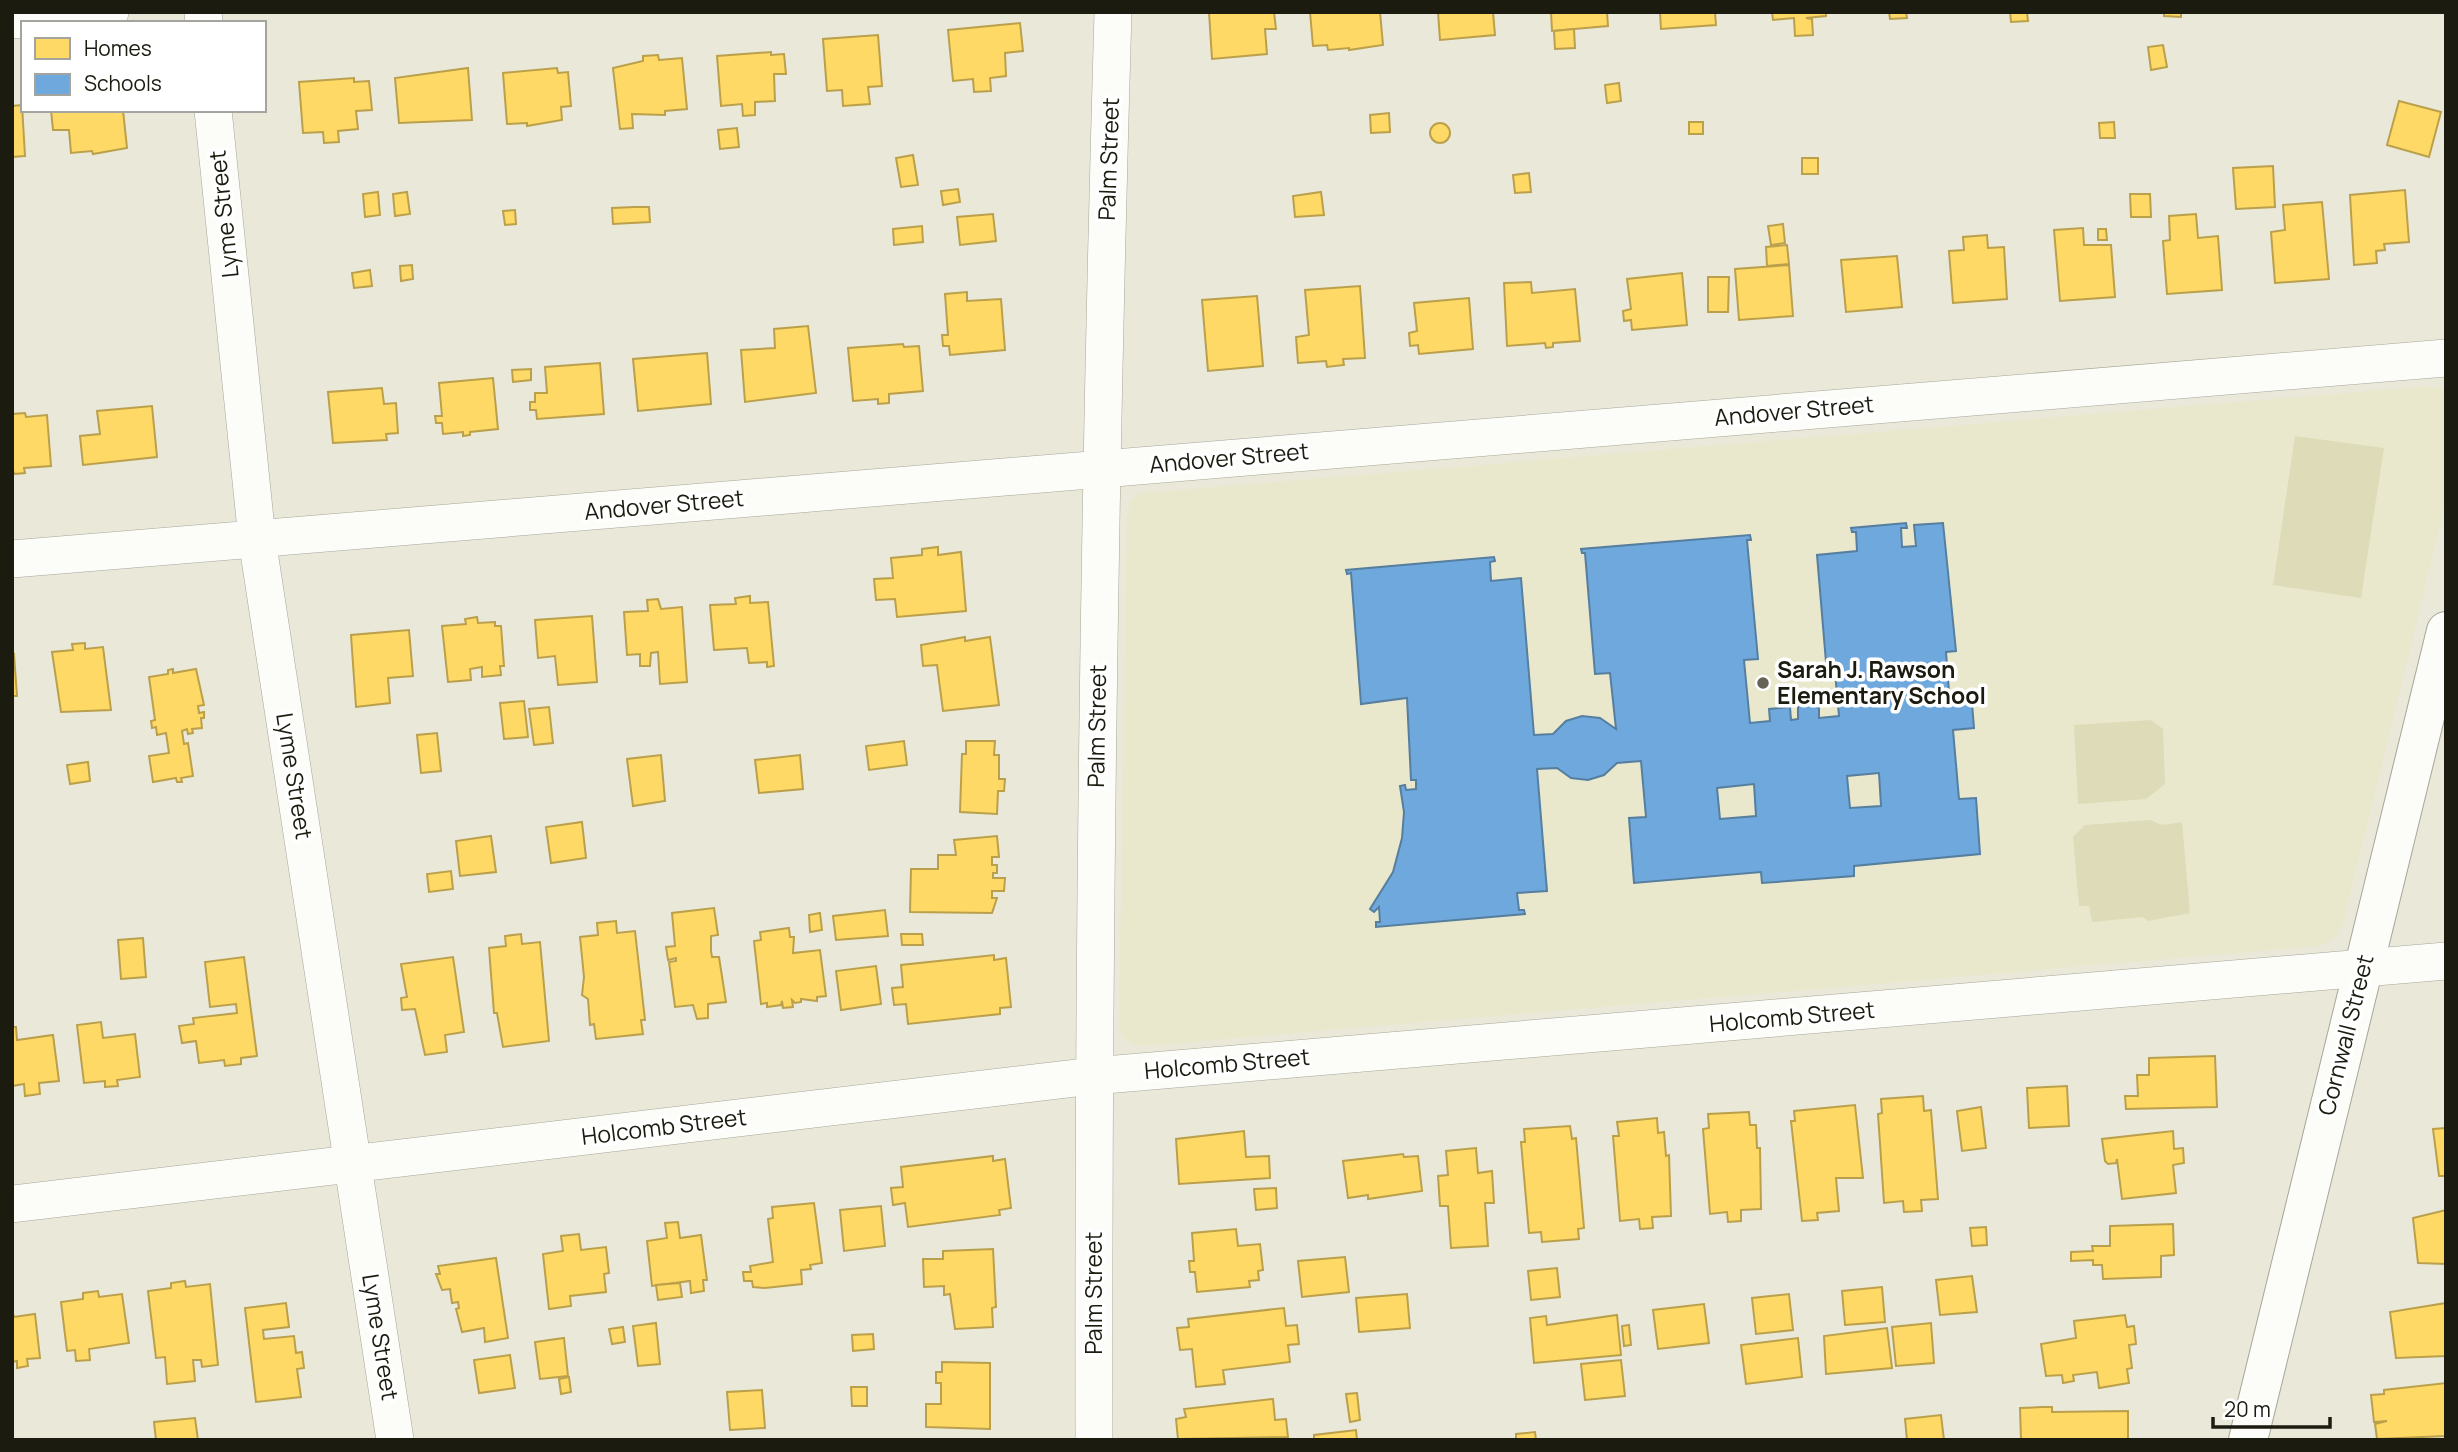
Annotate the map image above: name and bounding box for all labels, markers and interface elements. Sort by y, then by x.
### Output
legend [21,21,266,112]
text: Homes [84,34,152,62]
text: Schools [84,69,162,97]
street label: Palm Street [1090,97,1126,221]
street label: Lyme Street [200,149,246,279]
street label: Andover Street [1713,387,1875,433]
street label: Andover Street [1148,434,1310,480]
street label: Andover Street [583,481,745,527]
place label: Sarah J. Rawson Elementary School [1777,653,1986,711]
street label: Palm Street [1079,664,1113,788]
marker: Sarah J. Rawson Elementary School [1755,675,1771,691]
street label: Lyme Street [269,710,321,841]
street label: Cornwall Street [2310,951,2380,1119]
street label: Holcomb Street [1708,993,1876,1039]
street label: Holcomb Street [1143,1040,1311,1086]
street label: Holcomb Street [580,1100,748,1152]
street label: Palm Street [1077,1231,1109,1355]
street label: Lyme Street [355,1271,407,1402]
scale bar [2213,1386,2330,1430]
text: 20 m [2224,1395,2271,1423]

